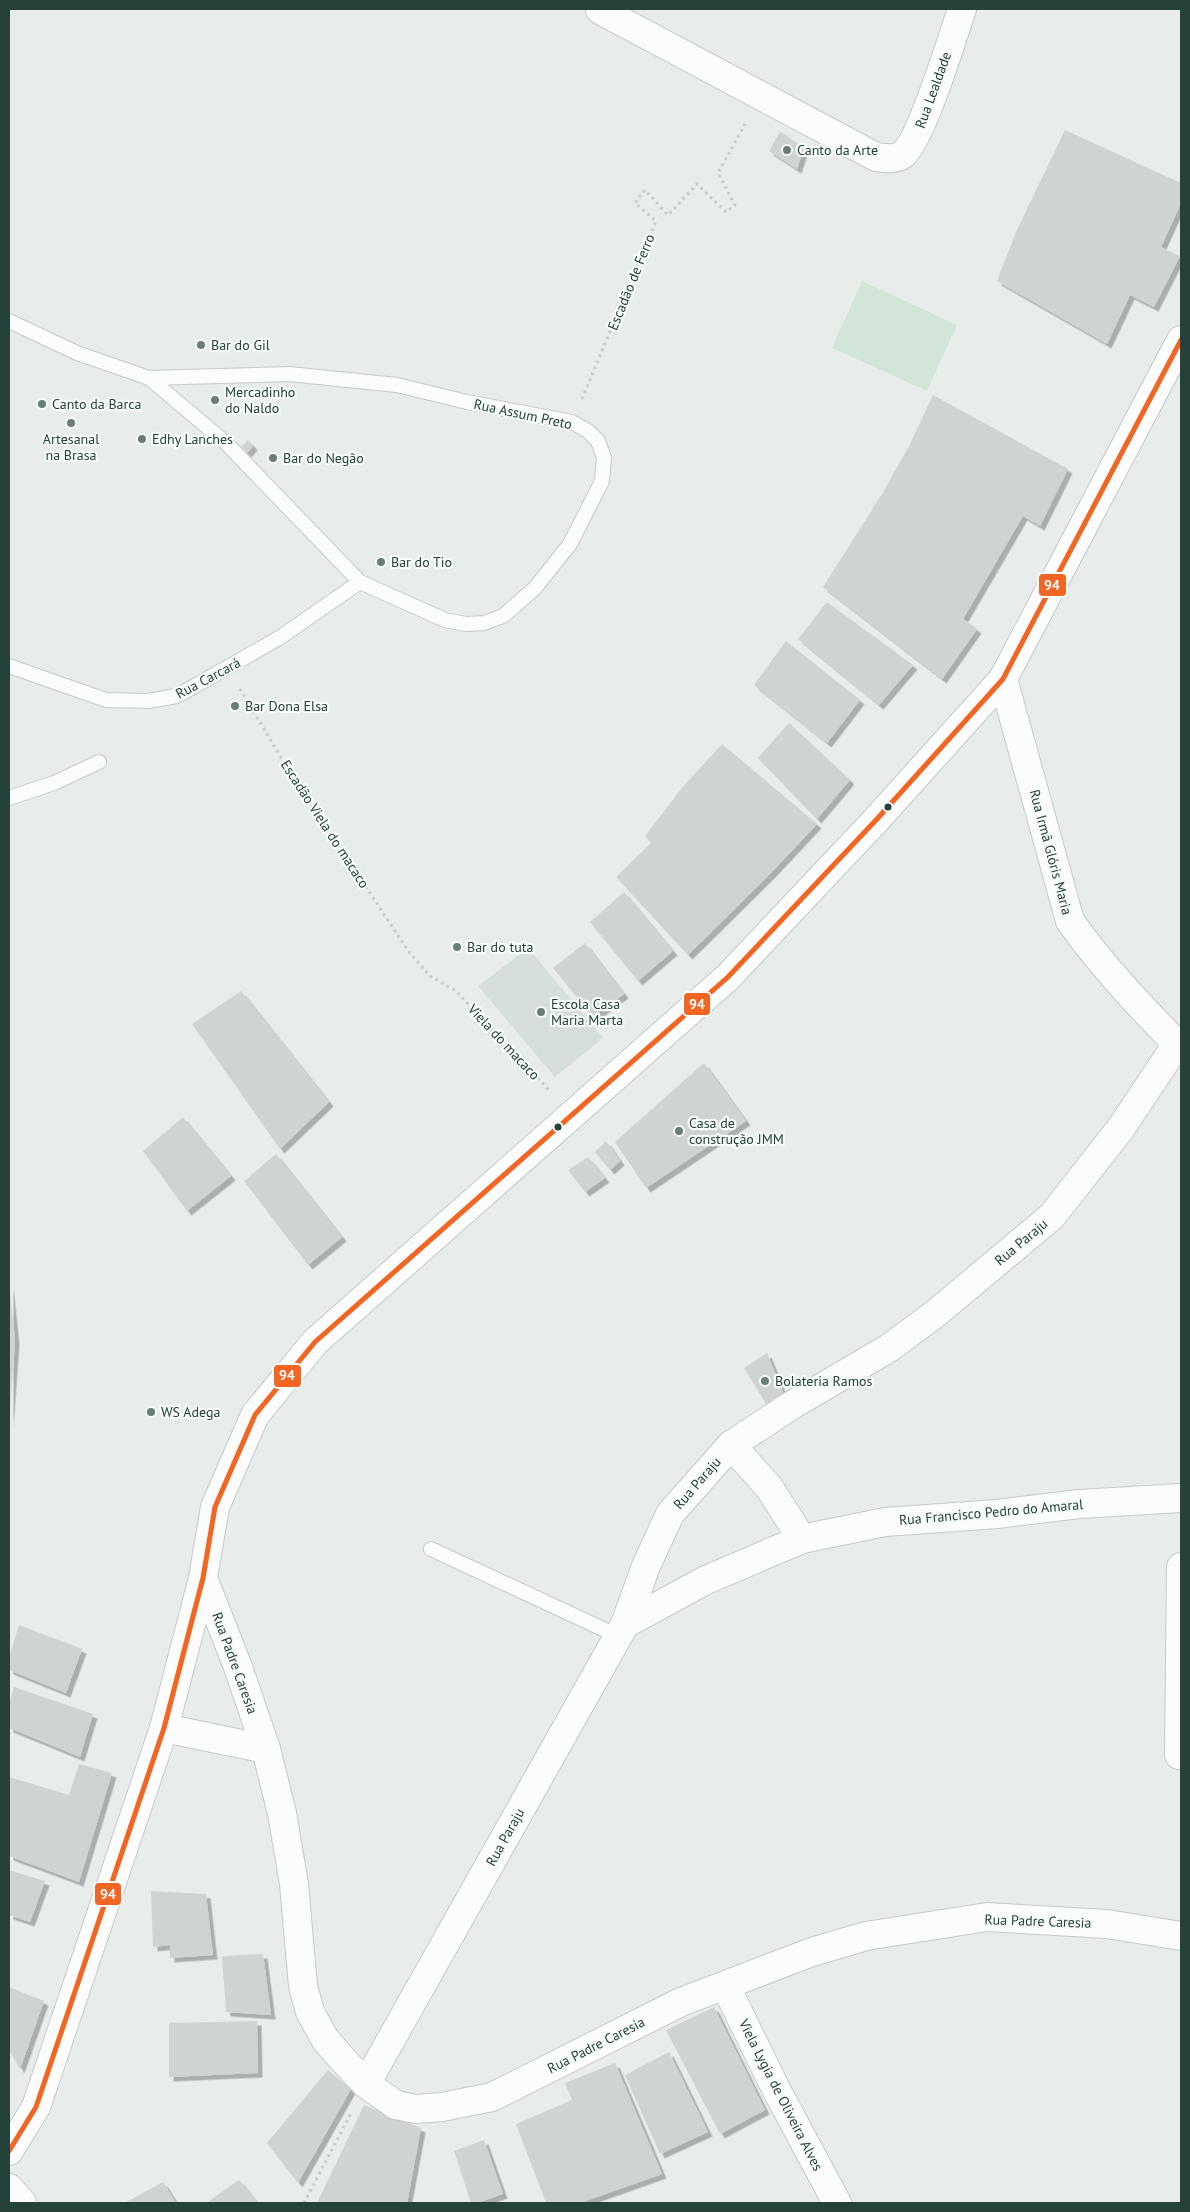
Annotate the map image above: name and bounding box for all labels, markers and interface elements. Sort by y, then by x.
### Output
street label: Rua Lealdade [911,49,955,131]
place label: Canto da Arte [797,141,878,159]
marker: Canto da Arte [781,144,793,156]
street label: Escadão de Ferro [604,231,658,333]
place label: Bar do Gil [211,336,270,354]
marker: Bar do Gil [195,339,207,351]
place label: Mercadinho do Naldo [225,383,295,417]
marker: Mercadinho do Naldo [209,394,221,406]
place label: Canto da Barca [52,395,142,413]
street label: Rua Assum Preto [472,395,574,433]
marker: Canto da Barca [36,398,48,410]
marker: Artesanal na Brasa [65,417,77,429]
place label: Artesanal na Brasa [43,430,99,464]
place label: Edhy Lanches [152,430,233,448]
marker: Edhy Lanches [136,433,148,445]
place label: Bar do Negão [283,449,364,467]
marker: Bar do Negão [267,452,279,464]
place label: Bar do Tio [391,553,452,571]
marker: Bar do Tio [375,556,387,568]
line badge: 94 [1038,573,1067,597]
text: 94 [1044,576,1060,594]
street label: Rua Carcará [172,653,244,703]
place label: Bar Dona Elsa [245,697,328,715]
marker: Bar Dona Elsa [229,700,241,712]
street label: Escadão Viela do macaco [277,756,373,892]
street label: Rua Irmã Glóris Maria [1026,787,1076,917]
unlabelled marker [883,802,893,812]
place label: Bar do tuta [467,938,533,956]
marker: Bar do tuta [451,941,463,953]
line badge: 94 [683,992,711,1016]
place label: Escola Casa Maria Marta [551,995,623,1029]
text: 94 [689,995,705,1013]
street label: Viela do macaco [464,1000,544,1084]
marker: Escola Casa Maria Marta [535,1006,547,1018]
place label: Casa de construção JMM [689,1114,784,1148]
unlabelled marker [553,1122,563,1132]
marker: Casa de construção JMM [673,1125,685,1137]
street label: Rua Paraju [991,1215,1051,1269]
line badge: 94 [273,1364,302,1388]
text: 94 [279,1366,295,1384]
place label: Bolateria Ramos [775,1372,873,1390]
marker: Bolateria Ramos [759,1375,771,1387]
place label: WS Adega [161,1403,221,1421]
marker: WS Adega [145,1406,157,1418]
street label: Rua Paraju [669,1453,725,1513]
street label: Rua Francisco Pedro do Amaral [898,1495,1084,1529]
street label: Rua Padre Caresia [208,1610,262,1716]
street label: Rua Paraju [482,1805,528,1869]
line badge: 94 [94,1882,122,1906]
text: 94 [100,1885,116,1903]
street label: Rua Padre Caresia [984,1910,1092,1932]
street label: Rua Padre Caresia [544,2013,648,2077]
street label: Viela Lygia de Oliveira Alves [734,2015,827,2174]

